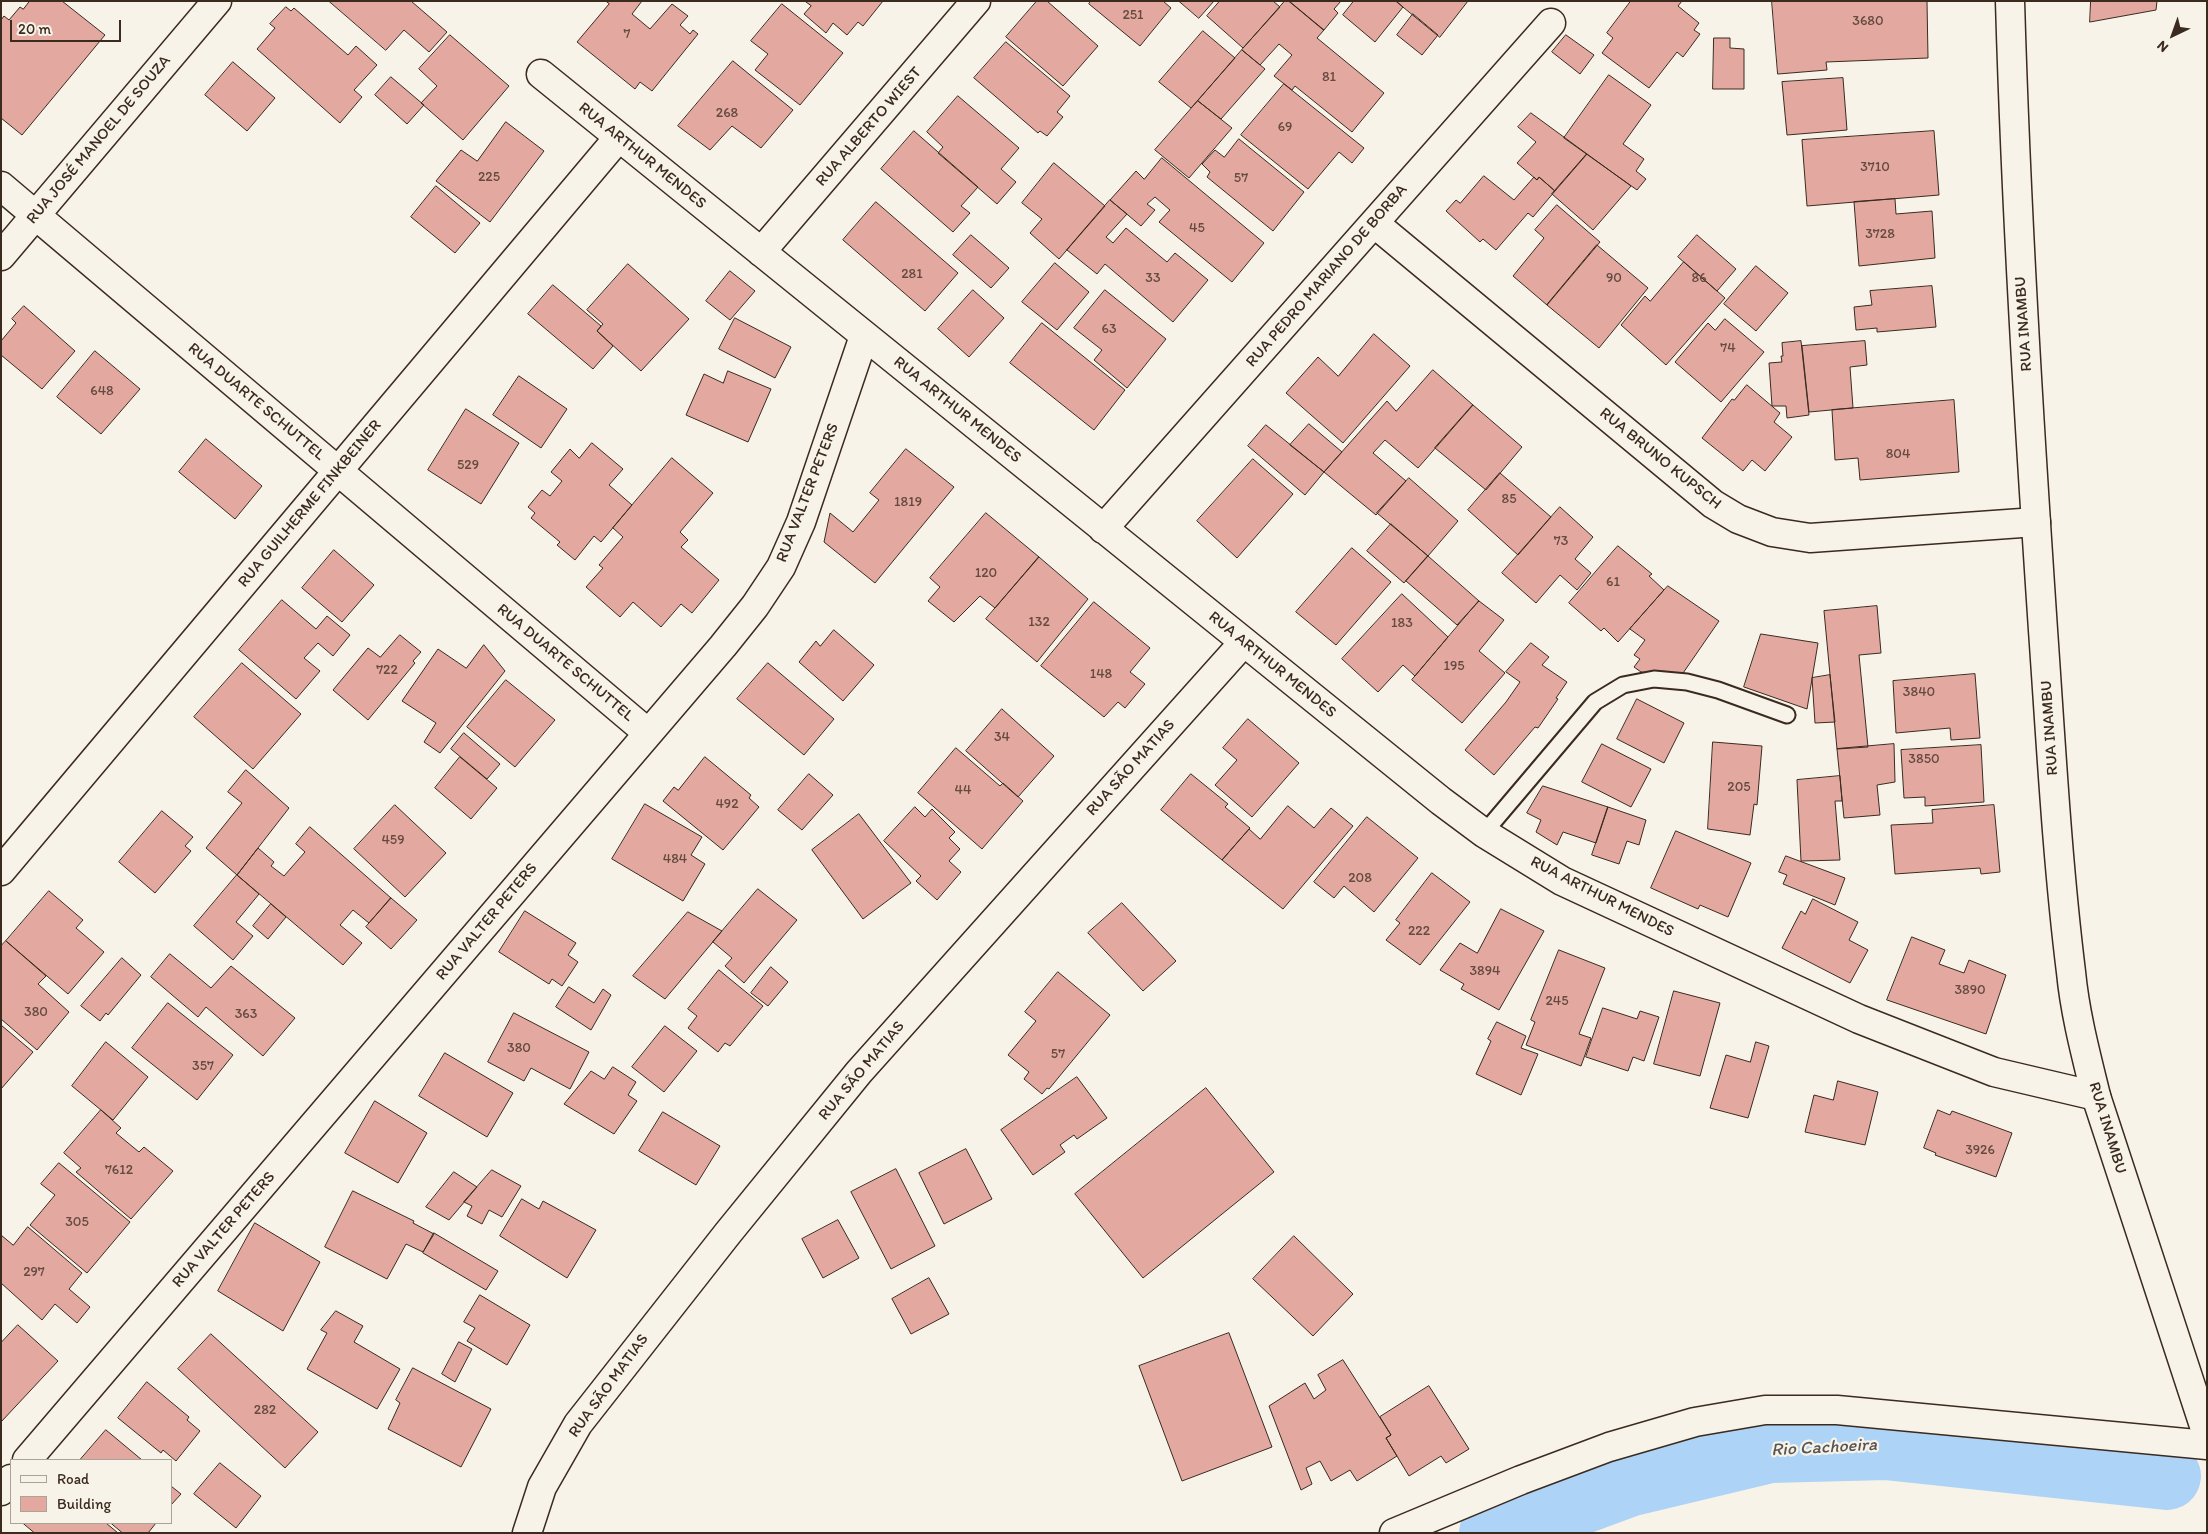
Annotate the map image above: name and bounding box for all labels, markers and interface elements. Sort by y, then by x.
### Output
house number: 251 [1122,7,1144,23]
scale bar [12,10,124,42]
north arrow [2148,10,2198,60]
house number: 3680 [1852,13,1884,29]
text: 20 m [18,20,51,38]
house number: 7 [624,26,630,42]
text: N [2153,37,2172,56]
street label: RUA JOSÉ MANOEL DE SOUZA [23,52,175,228]
street label: RUA ALBERTO WIEST [812,63,926,191]
house number: 81 [1322,69,1336,85]
street label: RUA ARTHUR MENDES [574,99,710,213]
house number: 268 [716,105,738,121]
house number: 69 [1278,119,1292,135]
house number: 3710 [1860,159,1890,175]
house number: 225 [478,169,500,185]
house number: 57 [1234,170,1248,186]
street label: RUA PEDRO MARIANO DE BORBA [1242,181,1412,371]
house number: 45 [1189,220,1205,236]
house number: 3728 [1865,226,1895,242]
house number: 281 [901,266,923,282]
house number: 33 [1145,270,1161,286]
house number: 90 [1606,270,1622,286]
house number: 86 [1691,270,1707,286]
street label: RUA INAMBU [2011,276,2037,372]
house number: 63 [1101,321,1117,337]
street label: RUA DUARTE SCHUTTEL [184,339,328,465]
house number: 74 [1720,340,1736,356]
street label: RUA ARTHUR MENDES [889,353,1025,467]
house number: 648 [90,383,114,399]
street label: RUA BRUNO KUPSCH [1595,404,1725,514]
street label: RUA GUILHERME FINKBEINER [234,416,386,592]
street label: RUA VALTER PETERS [773,421,843,565]
house number: 804 [1886,446,1910,462]
house number: 529 [457,457,479,473]
house number: 85 [1501,491,1517,507]
house number: 1819 [894,494,922,510]
house number: 73 [1554,533,1568,549]
house number: 120 [975,565,997,581]
house number: 61 [1606,574,1620,590]
street label: RUA DUARTE SCHUTTEL [493,600,637,726]
street label: RUA ARTHUR MENDES [1204,608,1340,722]
house number: 132 [1028,614,1050,630]
house number: 183 [1391,615,1413,631]
house number: 195 [1443,658,1465,674]
house number: 722 [376,662,398,678]
house number: 148 [1090,666,1112,682]
street label: RUA INAMBU [2037,680,2063,776]
house number: 3840 [1903,684,1935,700]
street label: RUA SÃO MATIAS [1083,716,1179,820]
house number: 34 [994,729,1010,745]
house number: 3850 [1908,751,1940,767]
house number: 205 [1727,779,1751,795]
house number: 44 [955,782,971,798]
house number: 492 [715,796,739,812]
house number: 459 [381,832,405,848]
house number: 484 [663,851,687,867]
street label: RUA ARTHUR MENDES [1527,852,1677,942]
street label: RUA VALTER PETERS [432,859,542,985]
house number: 208 [1348,870,1372,886]
house number: 222 [1408,923,1430,939]
house number: 3894 [1469,963,1501,979]
house number: 3890 [1954,982,1986,998]
house number: 245 [1545,993,1569,1009]
house number: 380 [24,1004,48,1020]
house number: 363 [235,1006,257,1022]
street label: RUA SÃO MATIAS [815,1017,909,1125]
house number: 380 [507,1040,531,1056]
house number: 57 [1051,1046,1065,1062]
house number: 357 [192,1058,214,1074]
street label: RUA INAMBU [2084,1080,2130,1176]
house number: 3926 [1965,1142,1995,1158]
house number: 7612 [105,1162,133,1178]
street label: RUA VALTER PETERS [168,1168,280,1292]
house number: 305 [65,1214,89,1230]
house number: 297 [23,1264,45,1280]
street label: RUA SÃO MATIAS [565,1330,653,1442]
house number: 282 [254,1402,276,1418]
water label: Rio Cachoeira [1771,1434,1877,1462]
legend [10,1459,172,1524]
text: Road [57,1470,89,1488]
text: Building [57,1495,111,1513]

